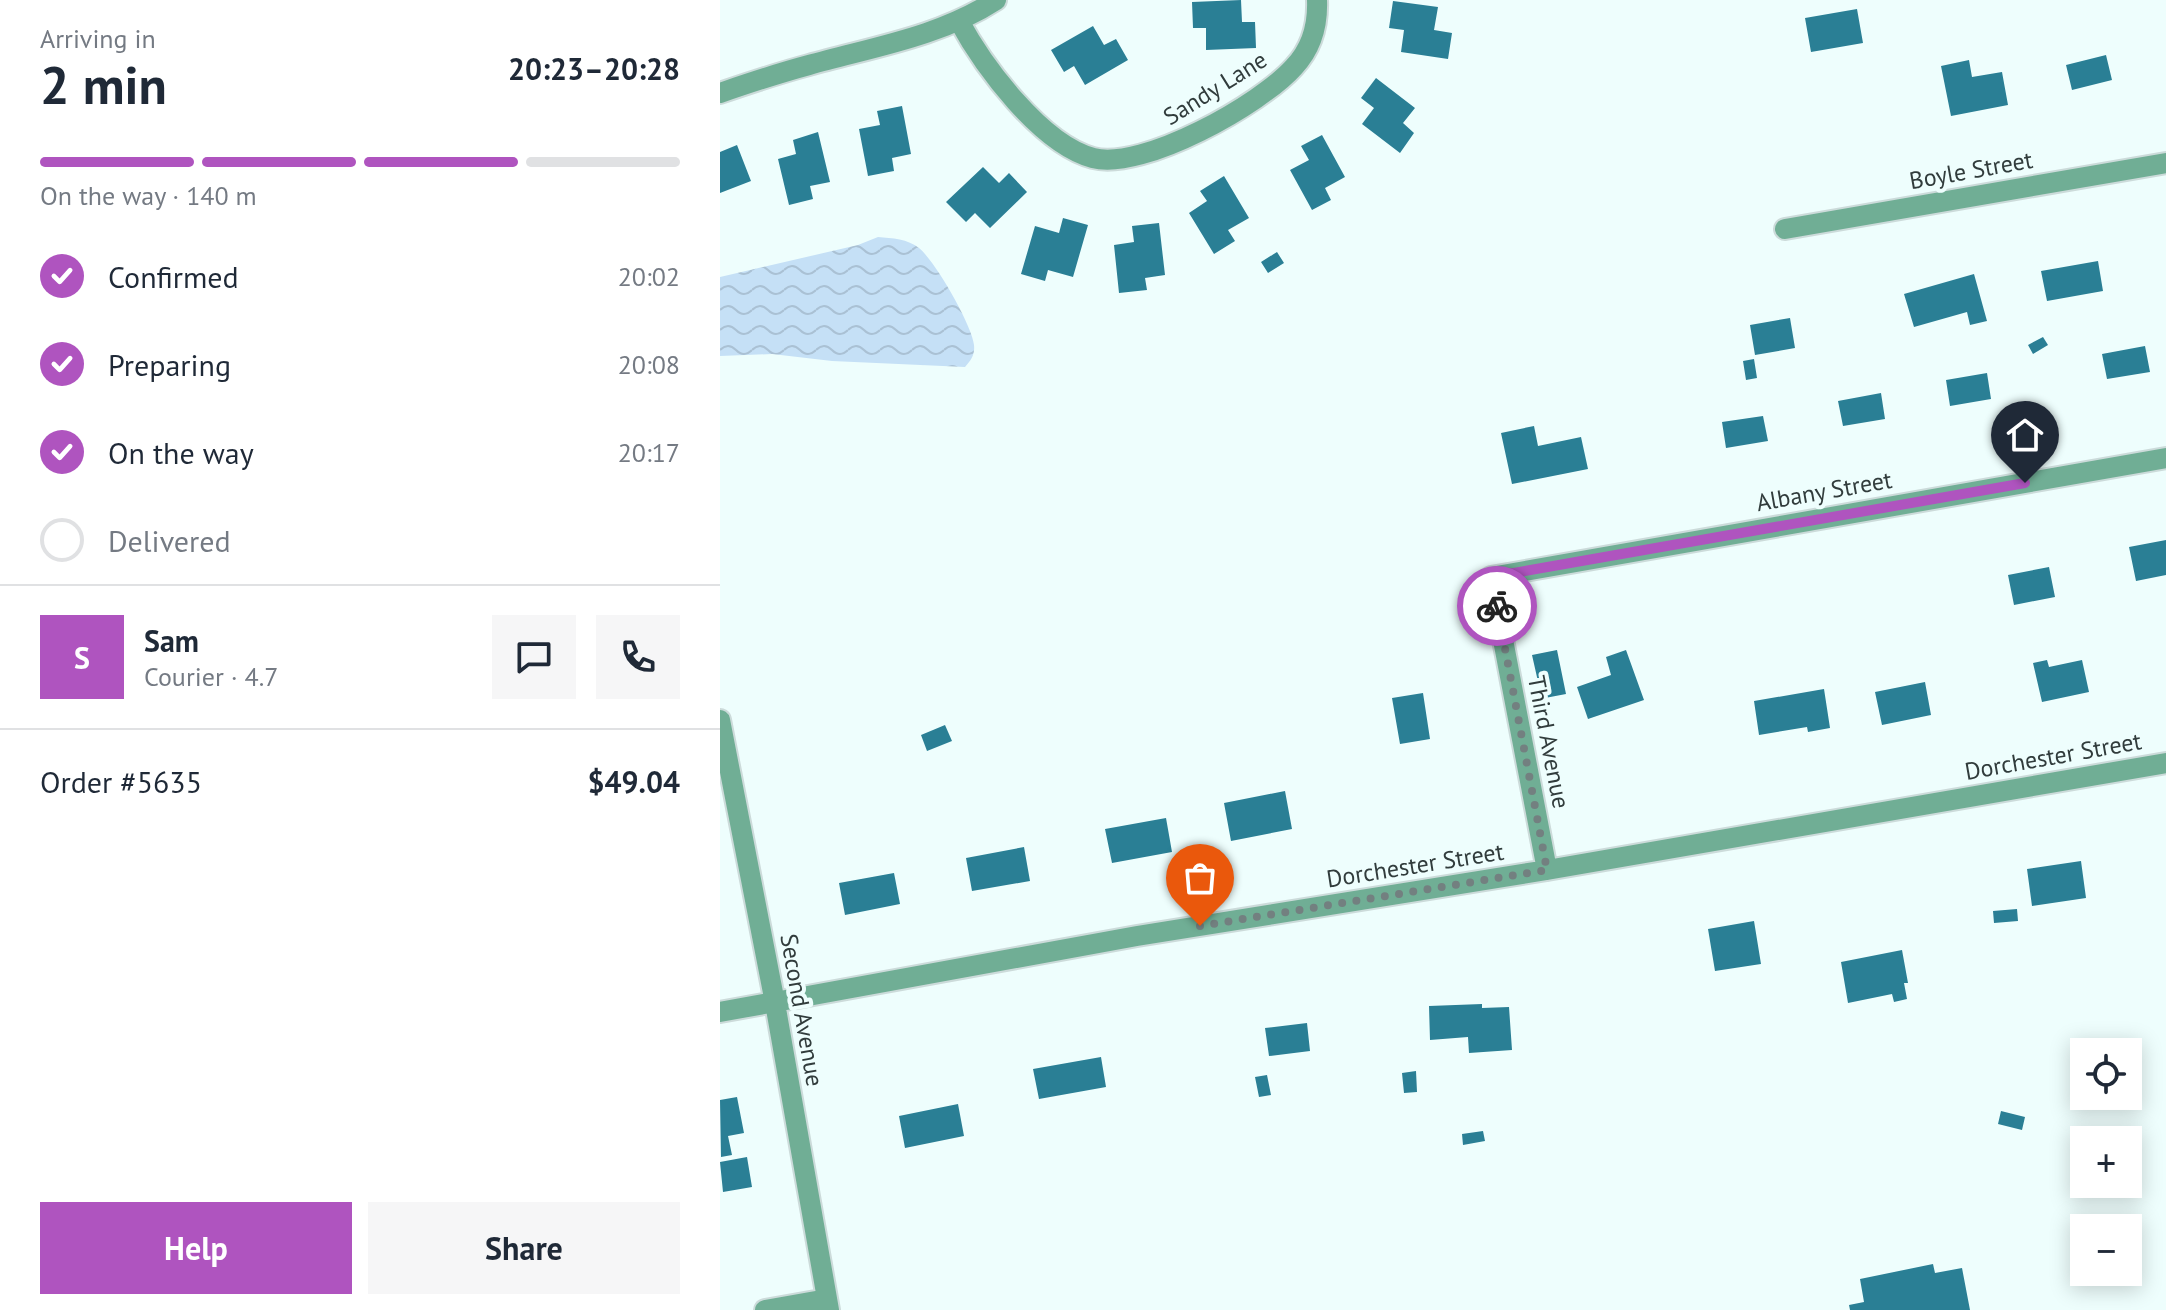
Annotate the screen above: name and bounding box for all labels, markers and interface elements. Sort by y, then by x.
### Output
text: Arriving in [40,22,156,55]
street label: Sandy Lane [1157,44,1273,132]
text: 20:23–20:28 [508,49,680,88]
text: 2 min [40,51,167,118]
street label: Boyle Street [1907,144,2035,196]
text: On the way · 140 m [40,179,257,212]
icon: check [40,254,84,298]
text: Confirmed [108,257,239,296]
text: 20:02 [618,260,680,293]
icon: check [40,342,84,386]
text: Preparing [108,345,231,384]
text: 20:08 [618,348,680,381]
pin [1991,401,2059,483]
icon: home [2003,413,2047,457]
icon: check [40,430,84,474]
text: On the way [108,433,254,472]
text: 20:17 [618,436,680,469]
street label: Albany Street [1754,464,1894,518]
text: Delivered [108,521,231,560]
courier [1457,566,1537,646]
icon: bike [1475,584,1519,628]
button: chat [492,615,576,699]
button: phone [596,615,680,699]
text: Sam [144,621,199,660]
text: S [74,638,90,677]
text: Courier · 4.7 [144,660,278,693]
street label: Third Avenue [1521,673,1577,811]
street label: Dorchester Street [1962,725,2144,787]
text: Order #5635 [40,762,202,801]
text: $49.04 [588,762,680,801]
street label: Dorchester Street [1324,836,1506,894]
pin [1166,844,1234,926]
icon: bag [1178,856,1222,900]
street label: Second Avenue [773,931,831,1089]
map controls [2070,1038,2142,1286]
button: locate [2070,1038,2142,1110]
button: + [2070,1126,2142,1198]
button: Help [40,1202,352,1294]
button: Share [368,1202,680,1294]
button: − [2070,1214,2142,1286]

